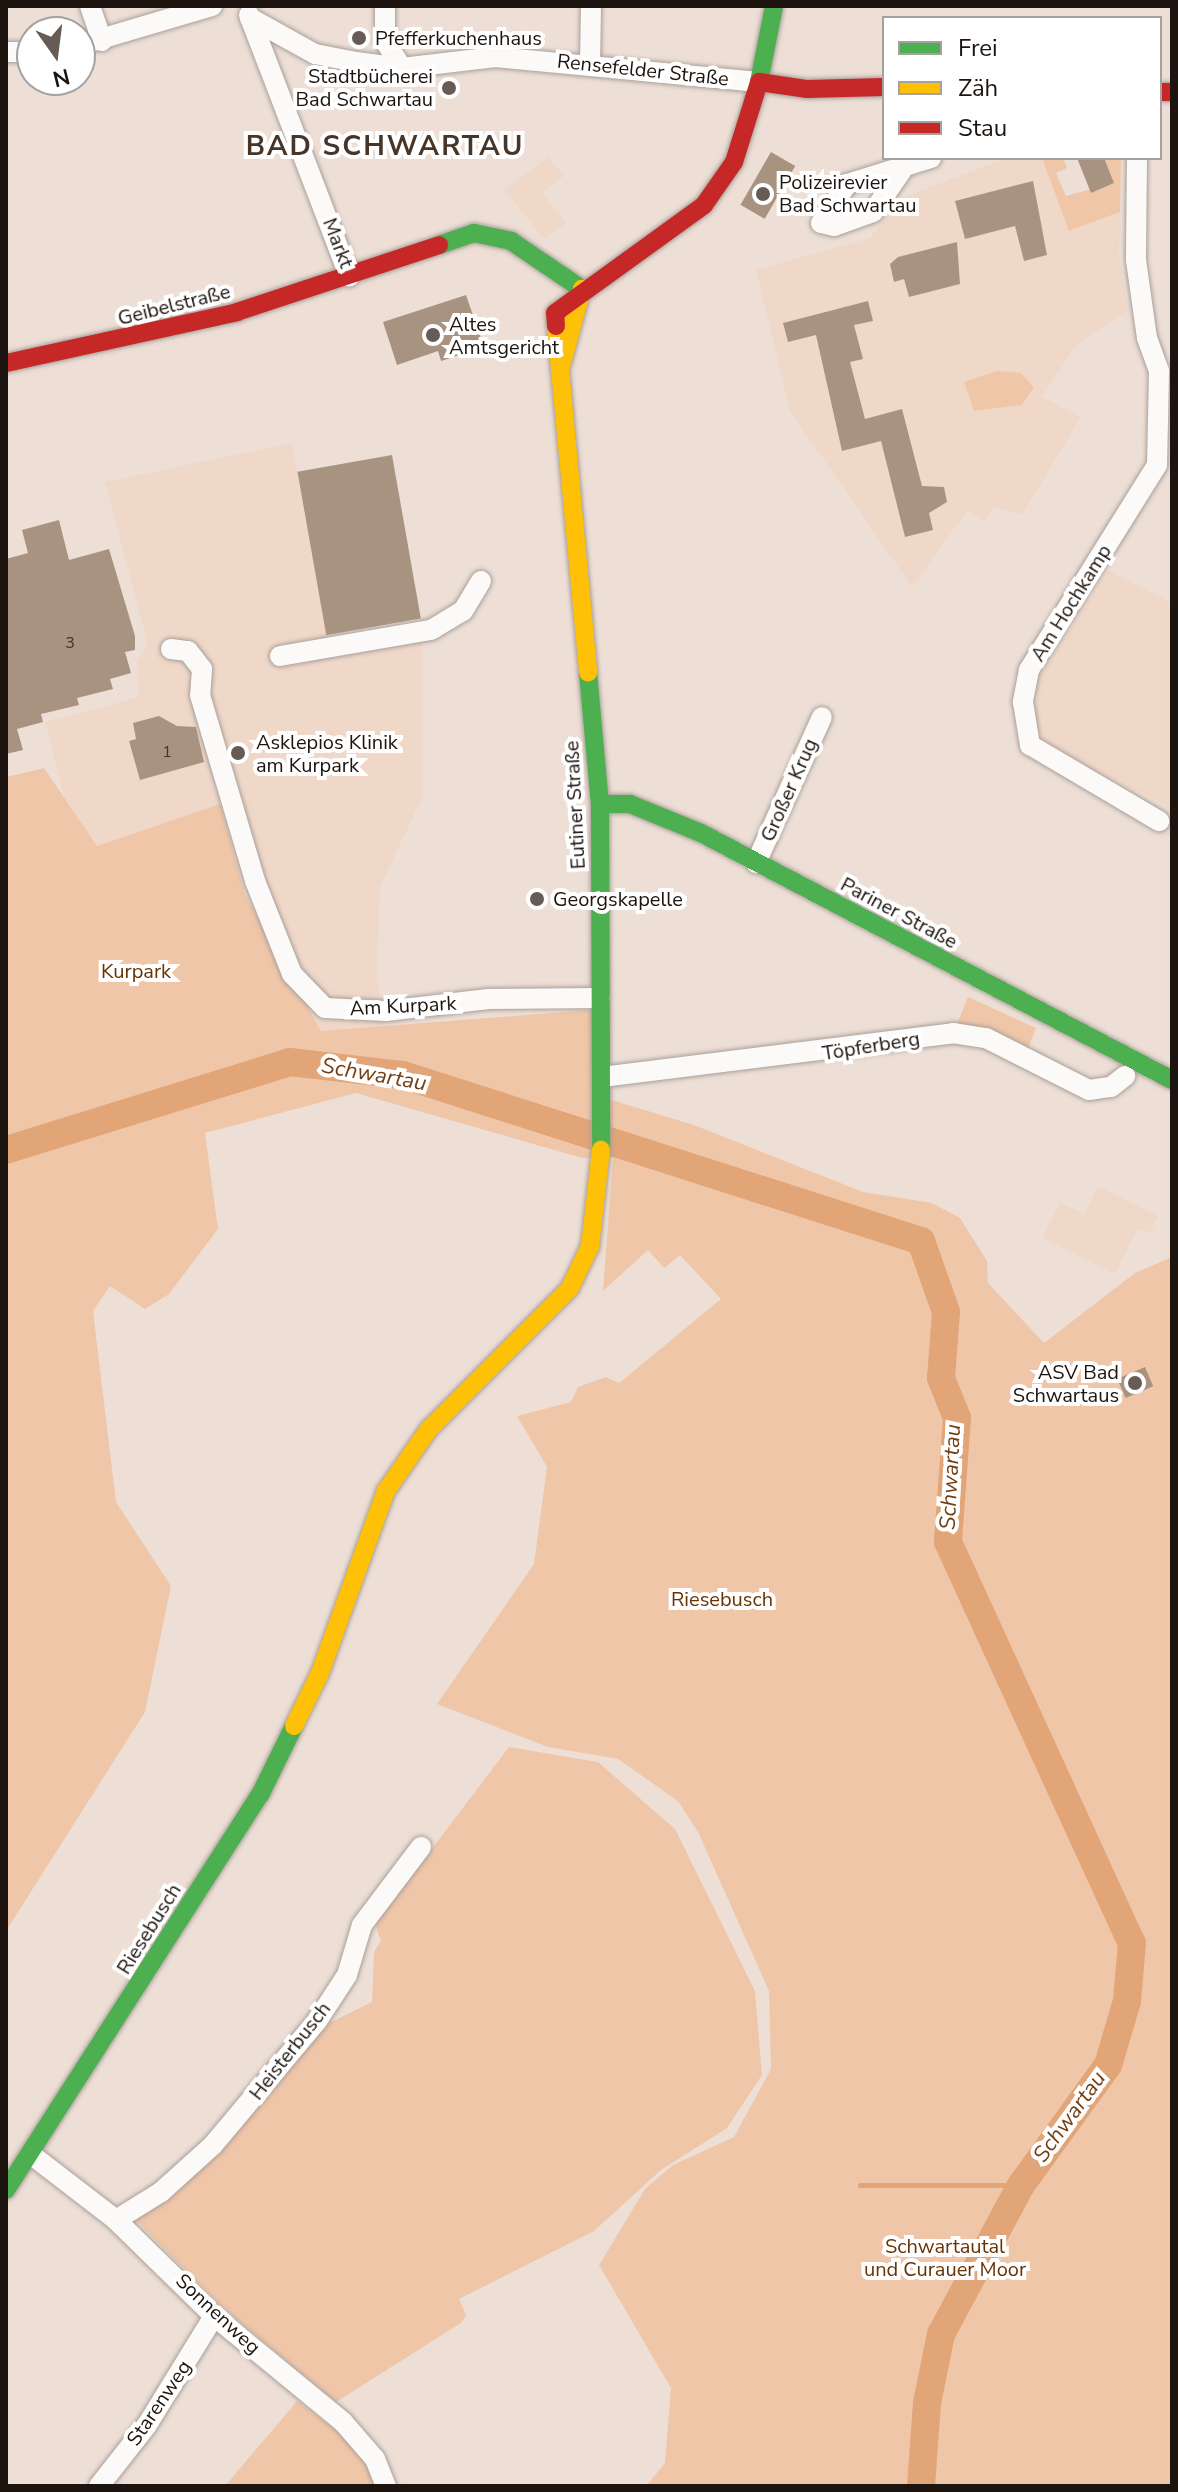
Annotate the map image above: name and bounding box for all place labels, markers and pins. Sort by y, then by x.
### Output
place label: Pfefferkuchenhaus [375,26,542,50]
marker: Pfefferkuchenhaus [350,29,368,47]
place label: Stadtbücherei Bad Schwartau [296,64,433,111]
marker: Stadtbücherei Bad Schwartau [440,79,458,97]
place label: Polizeirevier Bad Schwartau [779,170,916,217]
marker: Polizeirevier Bad Schwartau [754,185,772,203]
place label: Altes Amtsgericht [449,312,559,359]
marker: Altes Amtsgericht [424,326,442,344]
place label: Asklepios Klinik am Kurpark [256,730,398,777]
marker: Asklepios Klinik am Kurpark [227,742,249,764]
place label: Georgskapelle [553,887,683,911]
marker: Georgskapelle [528,890,546,908]
place label: ASV Bad Schwartaus [1013,1360,1119,1407]
marker: ASV Bad Schwartaus [1126,1374,1144,1392]

